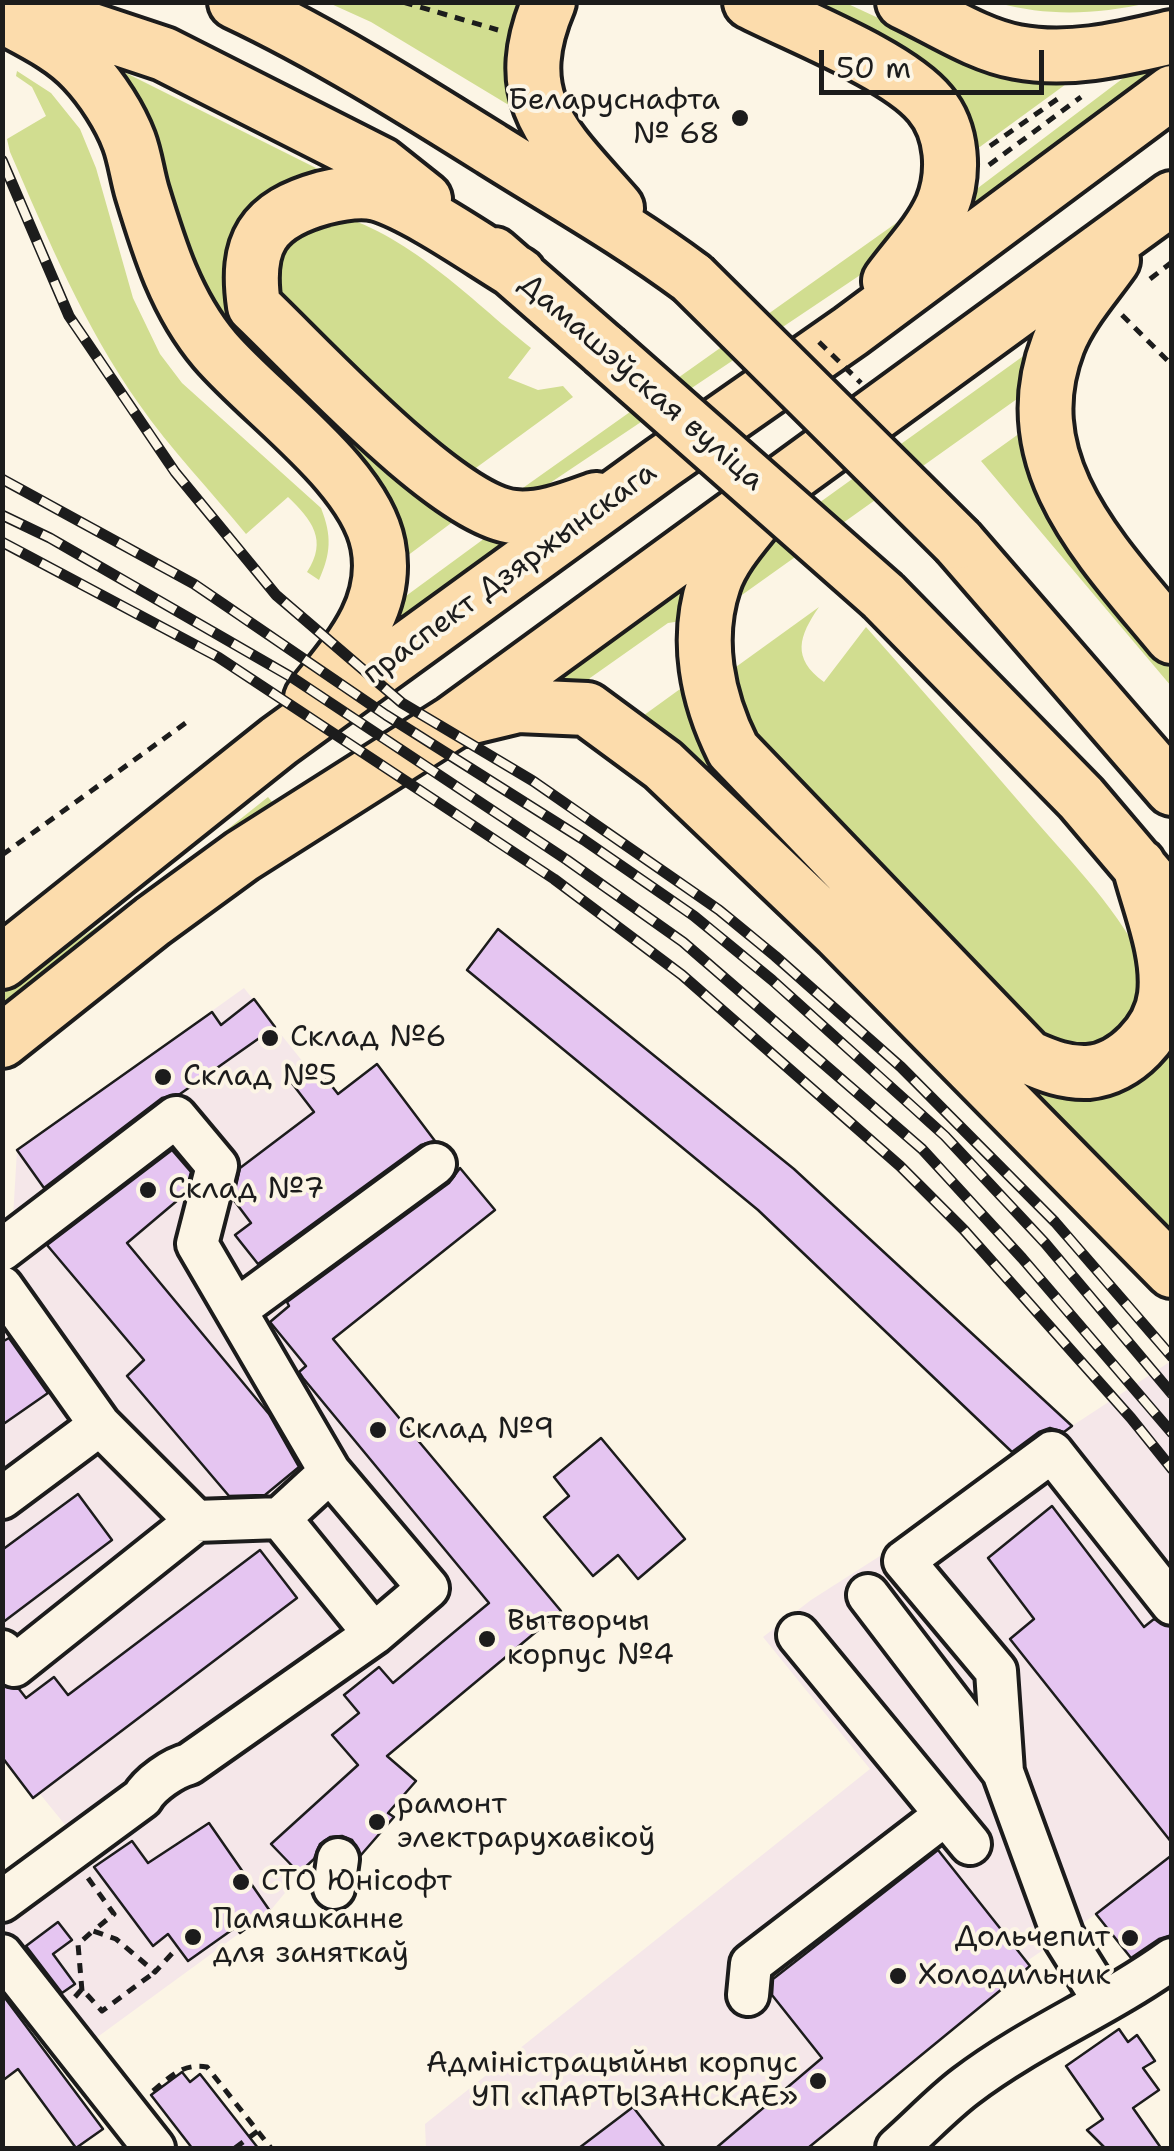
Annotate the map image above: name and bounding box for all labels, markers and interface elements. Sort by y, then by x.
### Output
scale bar [824,30,1049,92]
text: 50 m [836,47,911,88]
place label: Беларуснафта № 68 [508,83,720,154]
marker: Беларуснафта № 68 [729,107,751,129]
street label: Дамашэўская вуліца [511,267,771,499]
street label: праспект Дзяржынскага [356,455,664,693]
place label: Склад №6 [290,1020,446,1056]
marker: Склад №6 [259,1027,281,1049]
place label: Склад №5 [183,1059,337,1095]
marker: Склад №5 [152,1066,174,1088]
place label: Склад №7 [168,1172,324,1208]
marker: Склад №7 [137,1179,159,1201]
place label: Склад №9 [398,1412,554,1448]
marker: Склад №9 [367,1419,389,1441]
place label: Вытворчы корпус №4 [507,1604,674,1674]
marker: Вытворчы корпус №4 [476,1628,498,1650]
place label: рамонт электрарухавікоў [397,1787,656,1858]
marker: рамонт электрарухавікоў [366,1811,388,1833]
place label: СТО Юнісофт [261,1864,452,1900]
marker: СТО Юнісофт [230,1871,252,1893]
place label: Памяшканне для заняткаў [213,1902,409,1972]
place label: Дольчепит [955,1920,1110,1956]
marker: Памяшканне для заняткаў [182,1926,204,1948]
marker: Дольчепит [1119,1927,1141,1949]
place label: Холодильник [918,1958,1111,1994]
marker: Холодильник [887,1965,909,1987]
place label: Адміністрацыйны корпус УП «ПАРТЫЗАНСКАЕ» [426,2046,798,2116]
marker: Адміністрацыйны корпус УП «ПАРТЫЗАНСКАЕ» [807,2070,829,2092]

